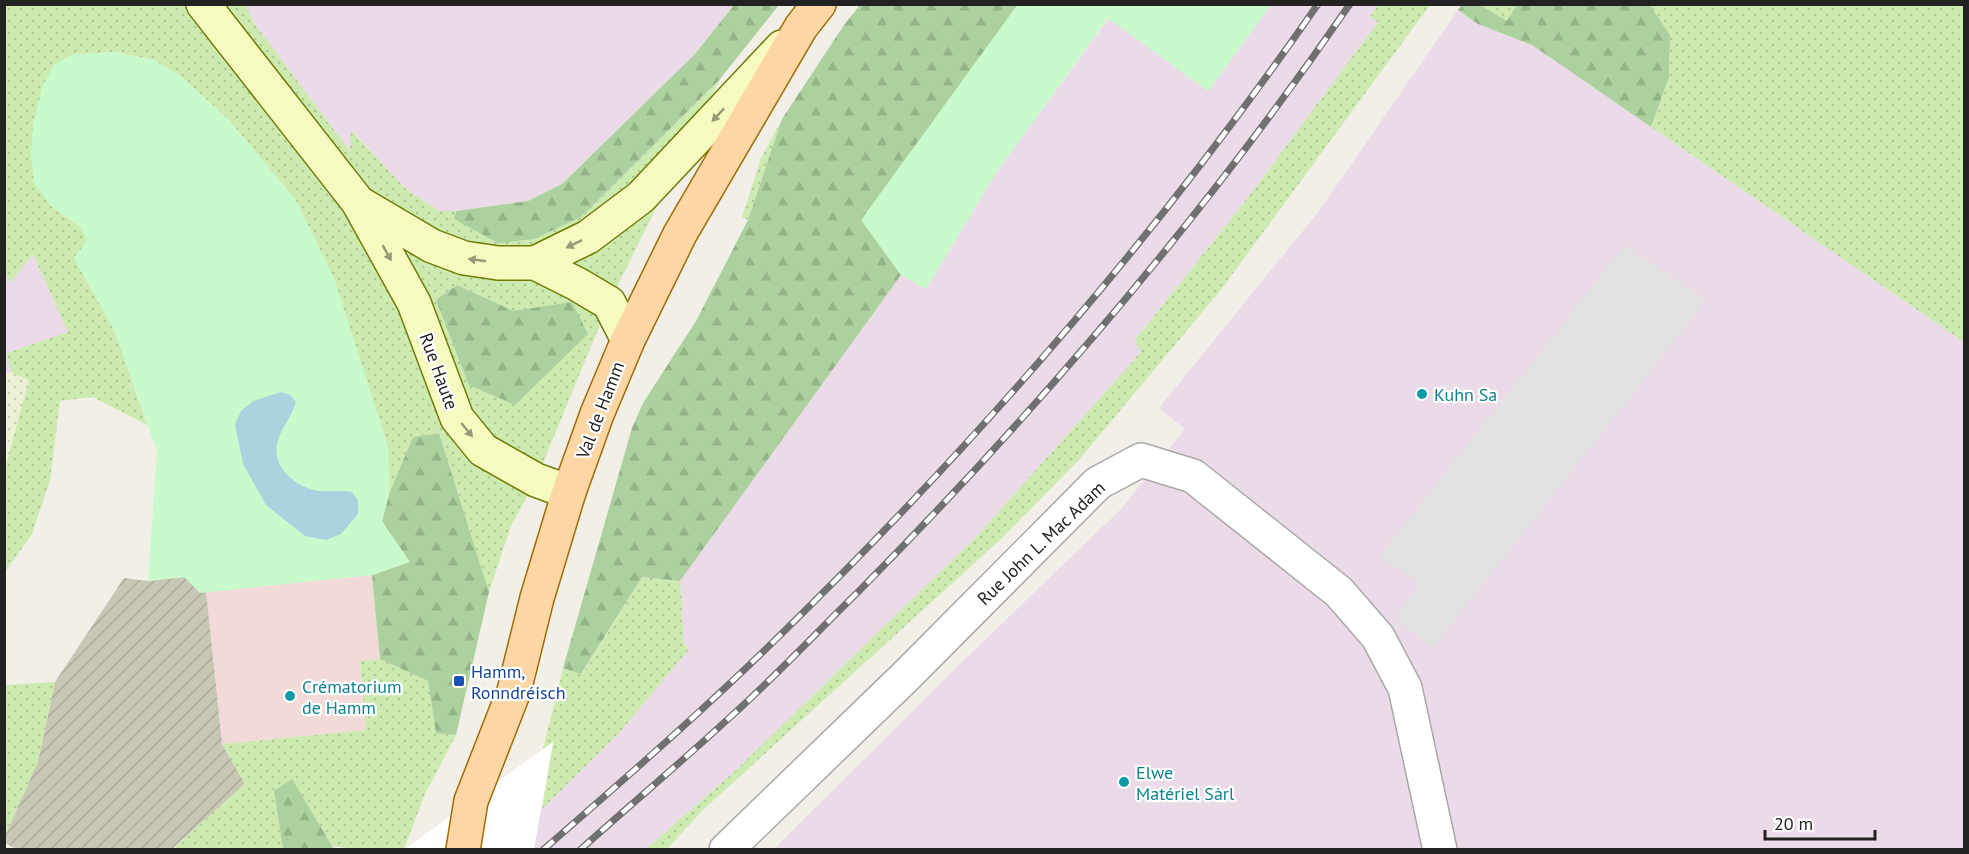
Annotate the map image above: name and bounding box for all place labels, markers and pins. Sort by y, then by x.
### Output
place label: Kuhn Sa [1434,383,1497,406]
marker: Kuhn Sa [1415,387,1429,401]
place label: Hamm, Ronndréisch [471,660,566,704]
marker: Hamm, Ronndréisch [452,674,466,688]
place label: Crématorium de Hamm [302,675,402,719]
marker: Crématorium de Hamm [283,689,297,703]
place label: Elwe Matériel Sàrl [1136,761,1235,805]
marker: Elwe Matériel Sàrl [1117,775,1131,789]

